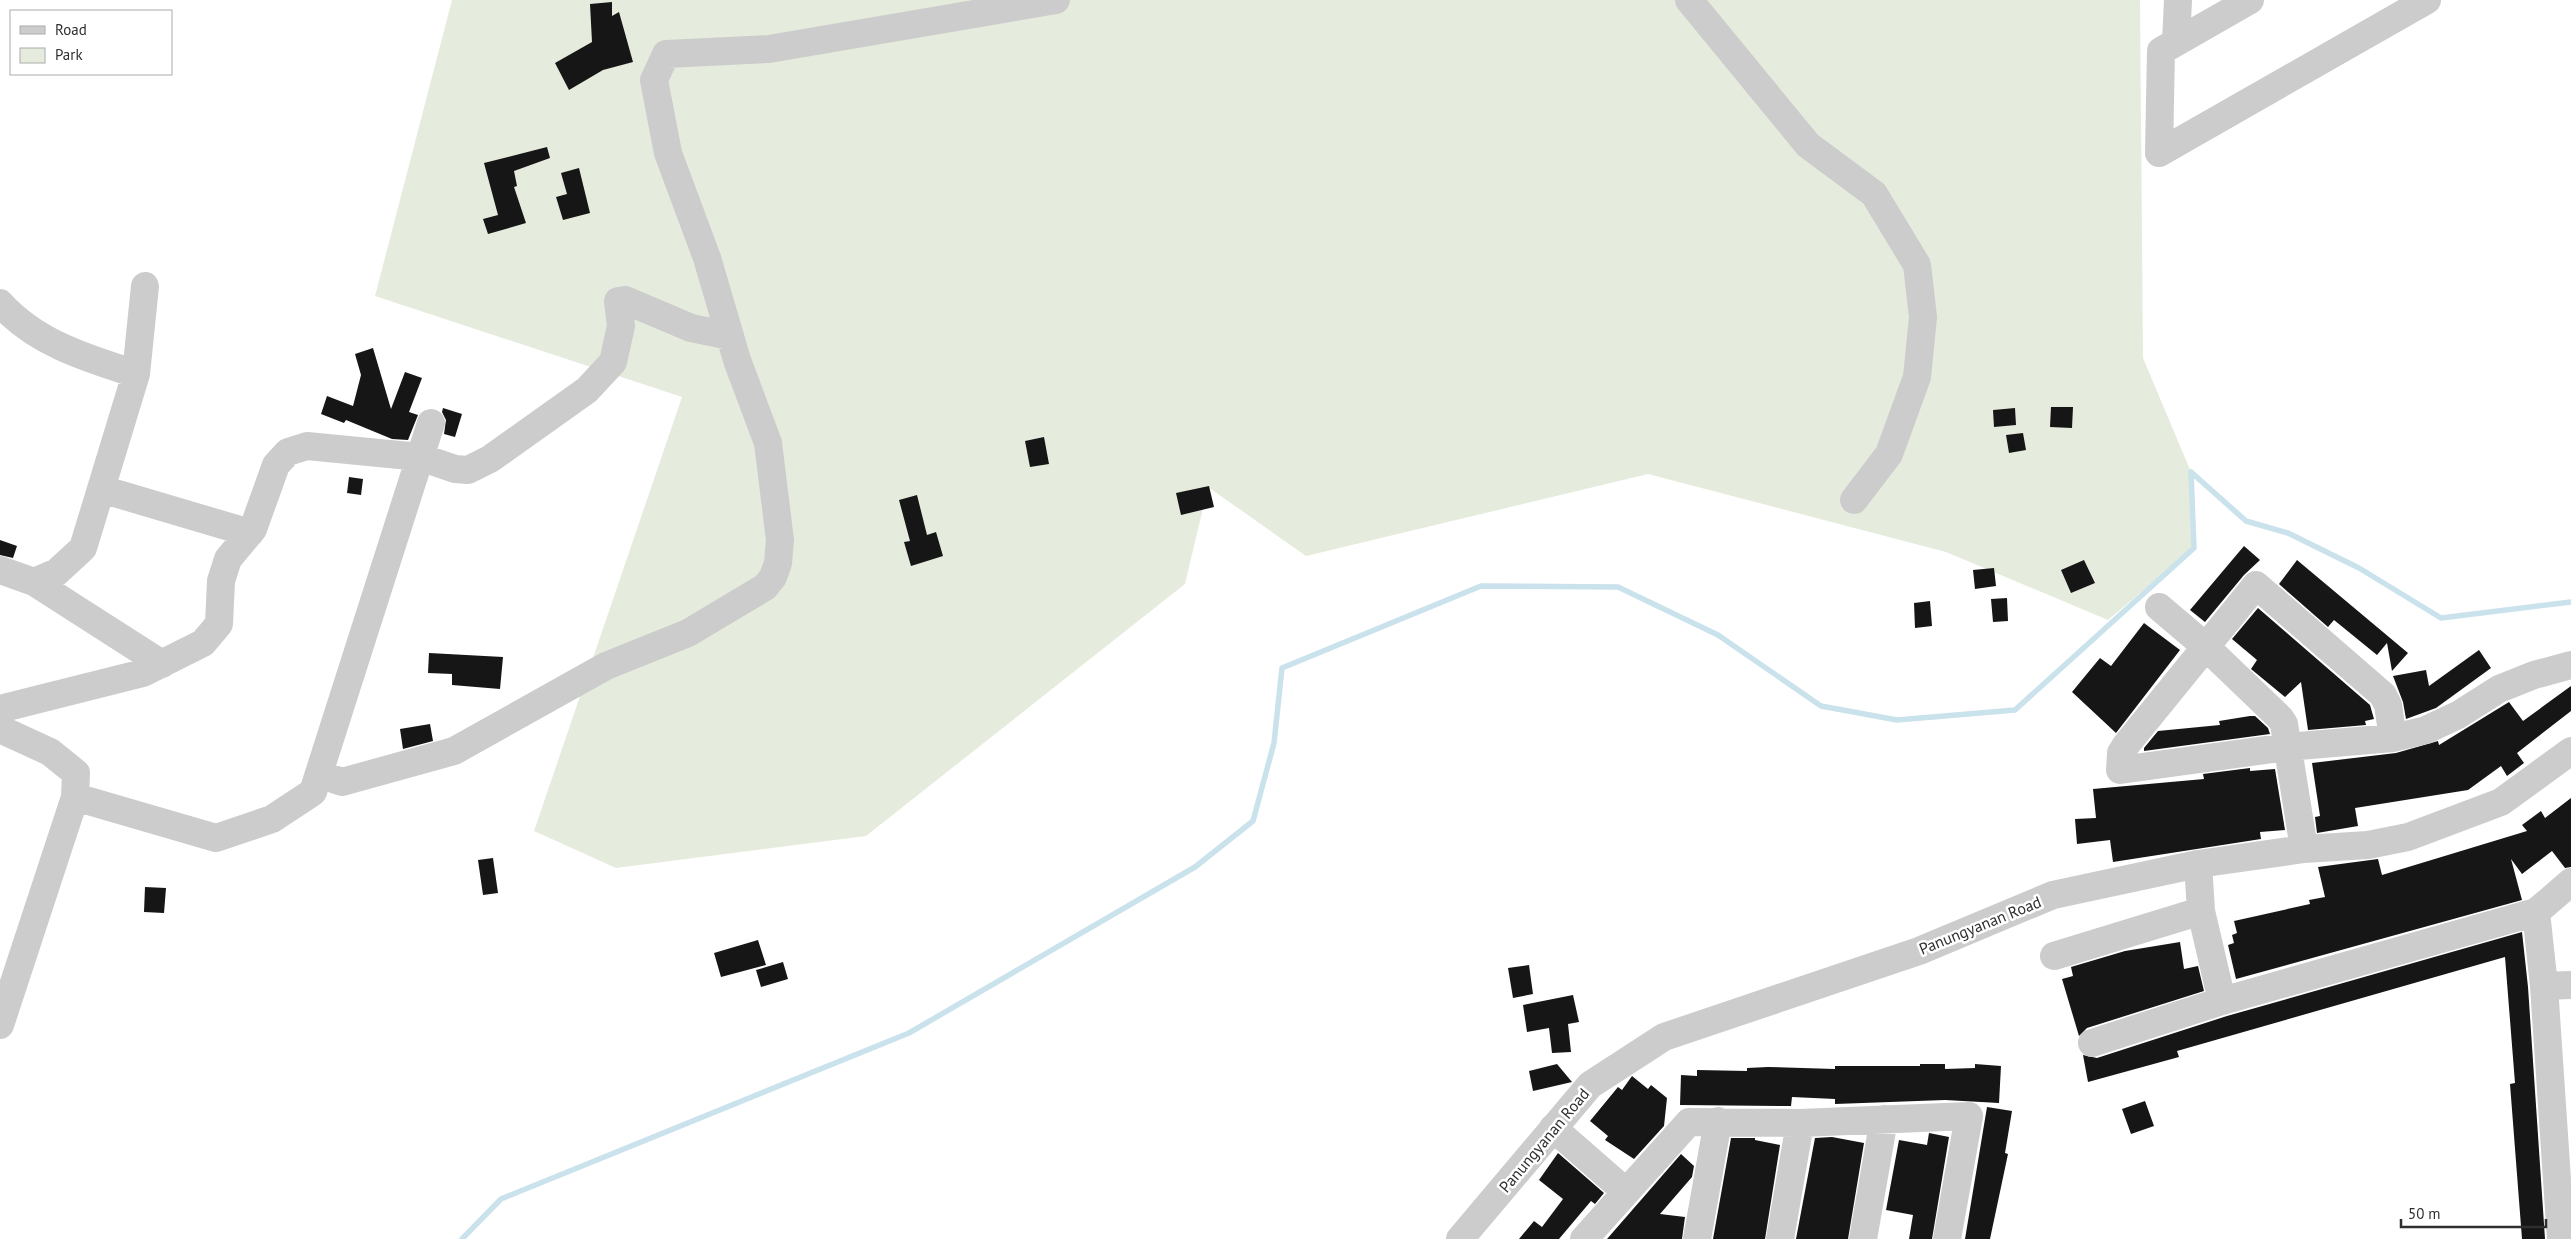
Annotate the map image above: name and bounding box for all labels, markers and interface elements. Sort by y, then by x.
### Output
legend [10,10,172,75]
text: Road [55,20,87,39]
text: Park [55,45,83,64]
street label: Panungyanan Road [1916,891,2044,959]
street label: Panungyanan Road [1495,1084,1593,1196]
scale bar [2401,1196,2546,1228]
text: 50 m [2408,1204,2441,1223]

